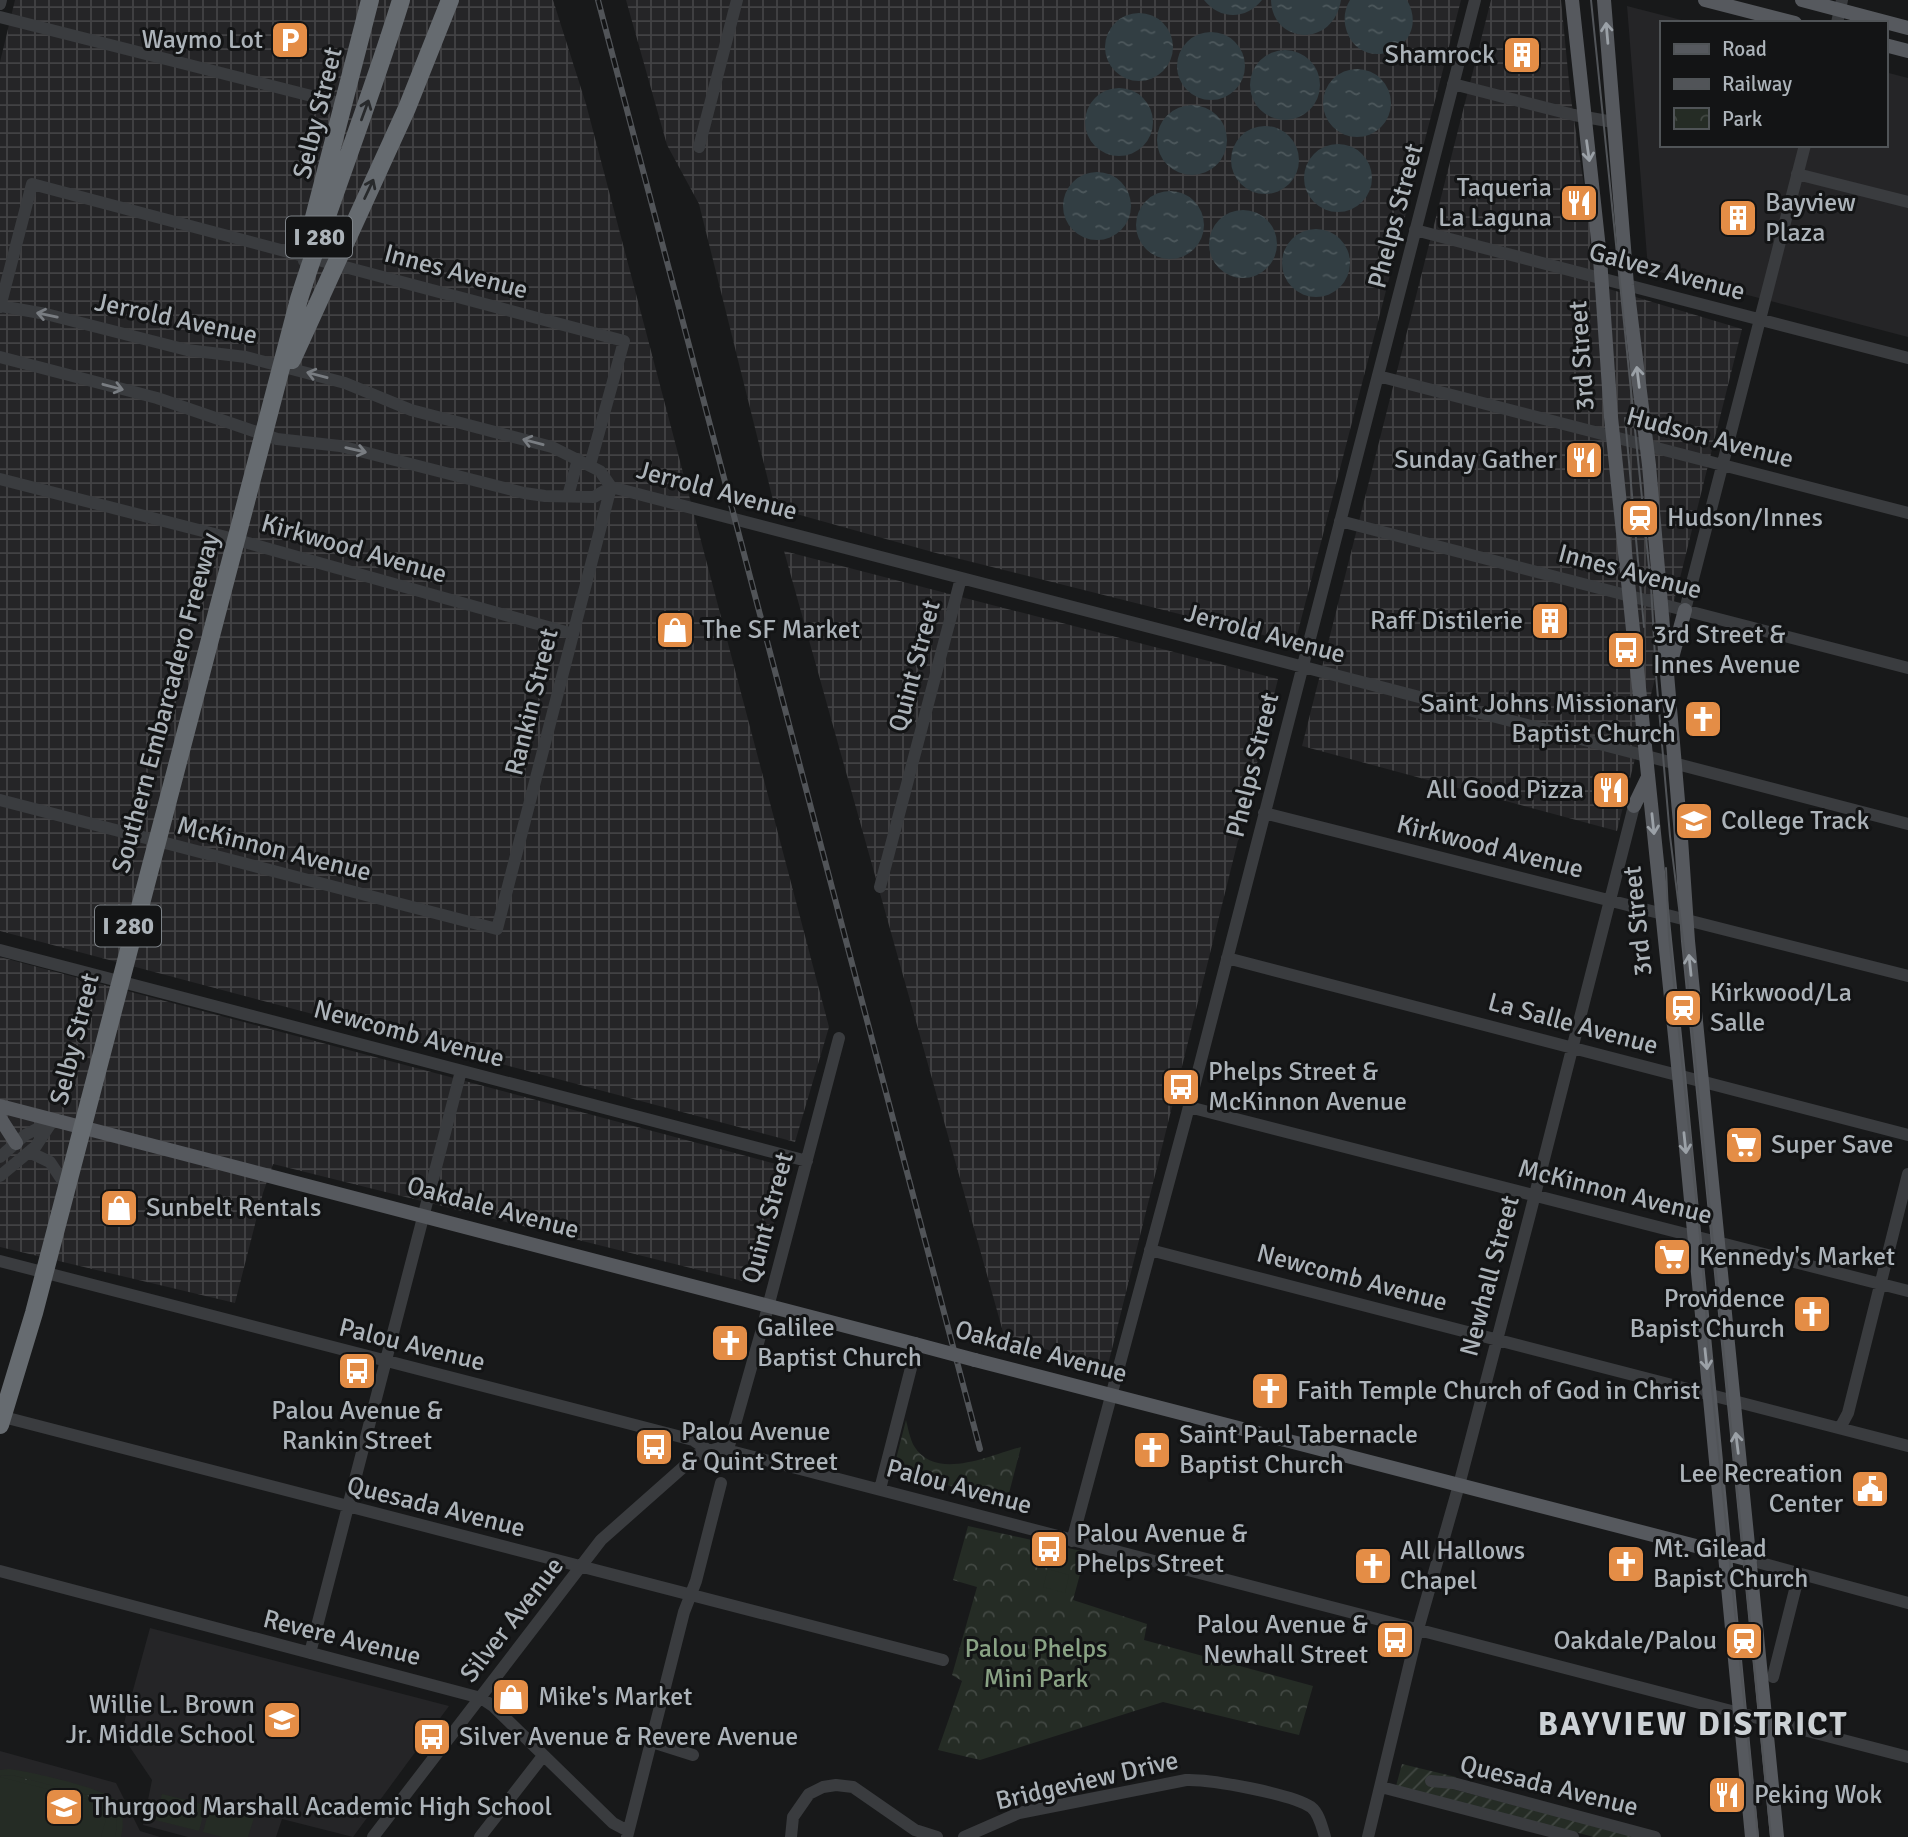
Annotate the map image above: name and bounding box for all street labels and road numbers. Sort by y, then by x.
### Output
street label: Selby Street [286,44,350,182]
street label: Phelps Street [1361,140,1431,292]
road number: I 280 [286,216,352,258]
street label: Galvez Avenue [1585,236,1749,308]
street label: Innes Avenue [381,237,531,307]
street label: Jerrold Avenue [92,286,260,352]
street label: 3rd Street [1562,300,1602,412]
street label: Hudson Avenue [1623,400,1797,476]
street label: Jerrold Avenue [633,454,801,528]
street label: Kirkwood Avenue [258,507,450,591]
street label: Southern Embarcadero Freeway [105,529,227,877]
street label: Innes Avenue [1555,537,1705,607]
street label: Quint Street [882,597,948,735]
street label: Jerrold Avenue [1181,597,1349,671]
street label: Rankin Street [498,625,566,779]
street label: Phelps Street [1220,689,1286,841]
street label: Kirkwood Avenue [1393,808,1587,886]
street label: McKinnon Avenue [174,809,374,889]
street label: 3rd Street [1616,864,1660,978]
road number: I 280 [95,906,161,946]
street label: Selby Street [43,970,107,1108]
street label: La Salle Avenue [1485,986,1661,1062]
street label: Newcomb Avenue [310,993,508,1075]
street label: Quint Street [735,1149,801,1287]
street label: McKinnon Avenue [1515,1152,1715,1232]
street label: Oakdale Avenue [403,1170,583,1246]
street label: Newhall Street [1453,1192,1527,1360]
street label: Newcomb Avenue [1253,1237,1451,1319]
street label: Palou Avenue [336,1311,488,1379]
street label: Oakdale Avenue [951,1314,1131,1390]
street label: Palou Avenue [883,1452,1035,1522]
street label: Quesada Avenue [344,1469,528,1545]
street label: Silver Avenue [453,1551,571,1689]
street label: Revere Avenue [260,1603,424,1673]
street label: Bridgeview Drive [993,1744,1181,1818]
street label: Quesada Avenue [1457,1748,1641,1824]

